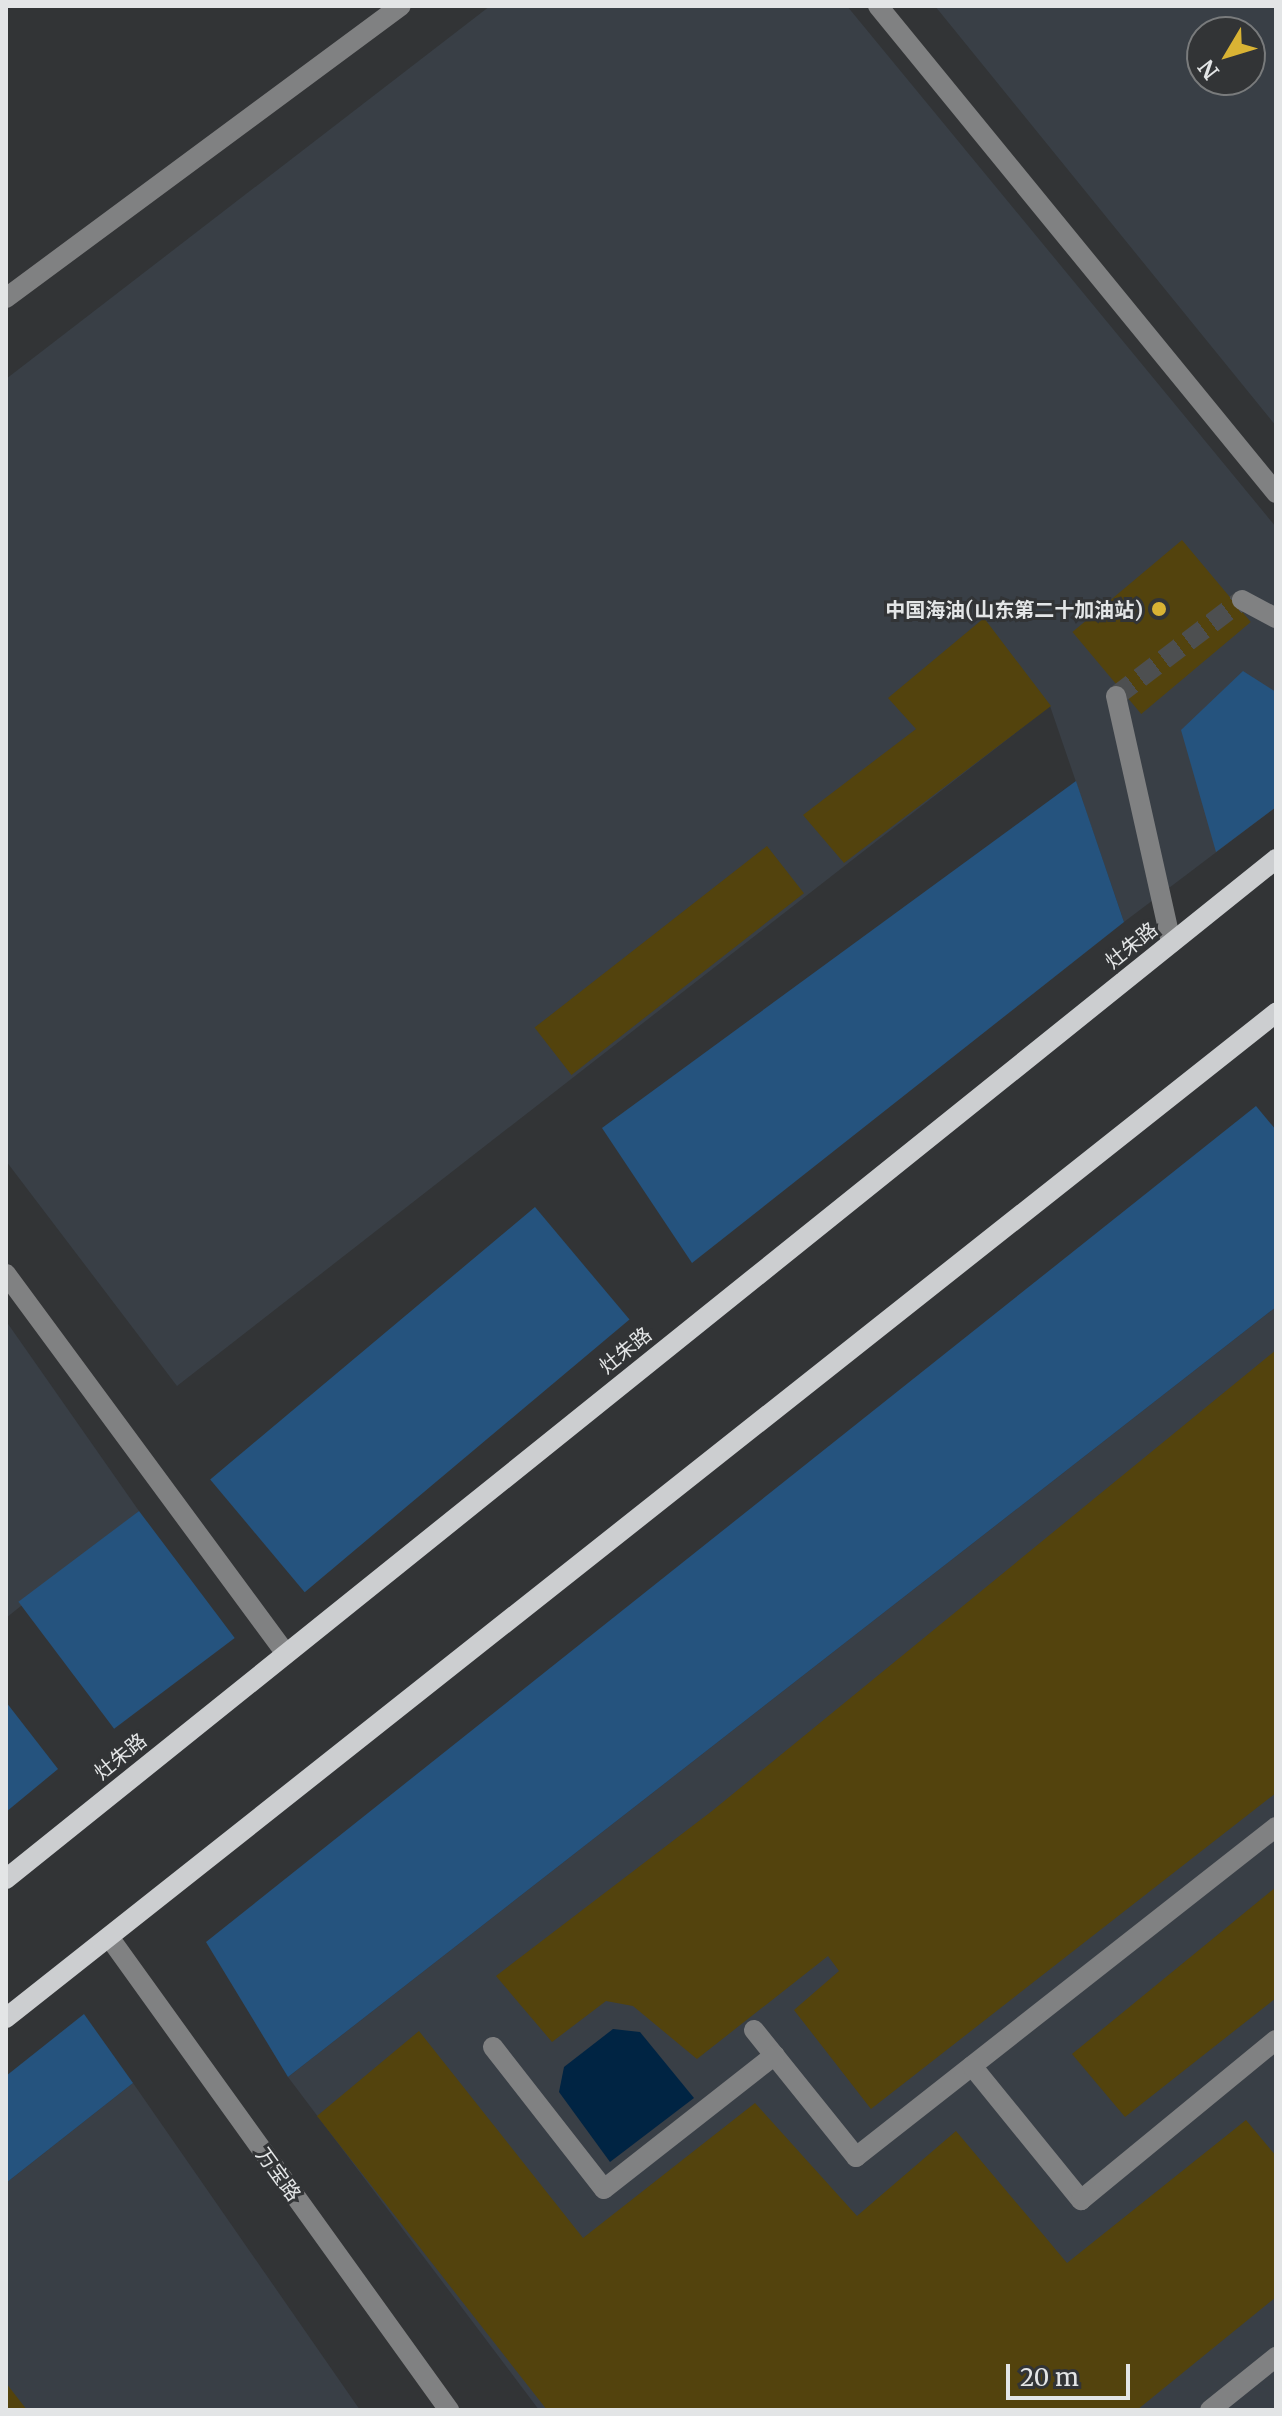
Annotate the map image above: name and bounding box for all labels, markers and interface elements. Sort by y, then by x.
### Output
north arrow [1186,16,1266,96]
text: N [1192,54,1225,85]
place label: 中国海油(山东第二十加油站) [885,597,1143,621]
marker: 中国海油(山东第二十加油站) [1150,600,1168,618]
street label: 灶朱路 [1100,917,1162,973]
street label: 灶朱路 [594,1322,656,1378]
street label: 灶朱路 [89,1728,151,1784]
street label: 万宝路 [252,2143,306,2205]
scale bar [1010,2348,1134,2398]
text: 20 m [1020,2362,1079,2393]

